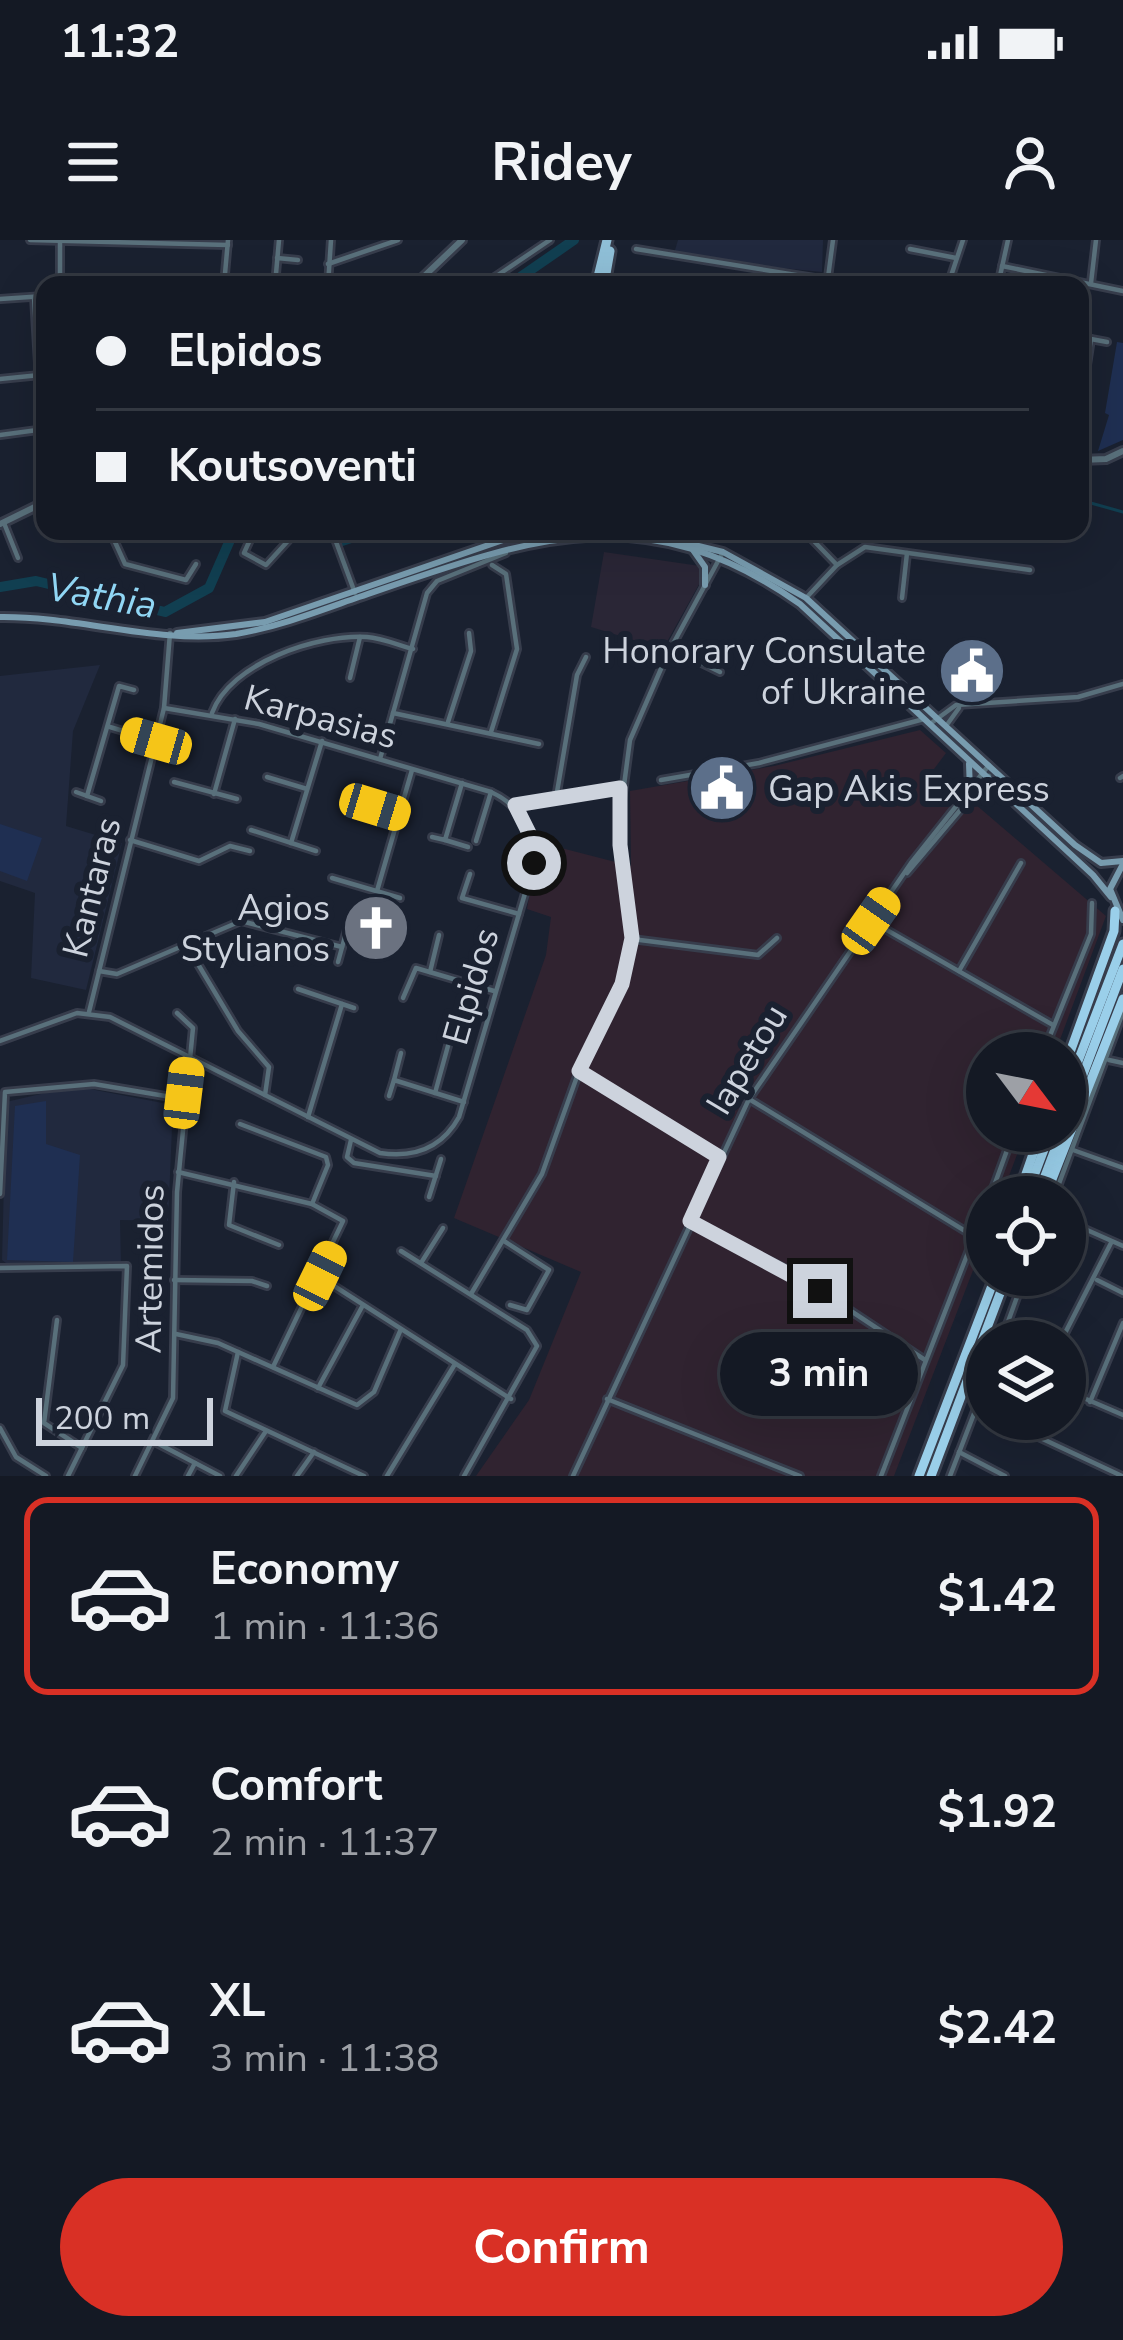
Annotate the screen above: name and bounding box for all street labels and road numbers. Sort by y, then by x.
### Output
street label: Karpasias [239,674,403,761]
street label: Kantaras [51,812,134,963]
street label: Elpidos [431,922,511,1051]
street label: Iapetou [695,995,799,1124]
street label: Artemidos [125,1184,176,1354]

